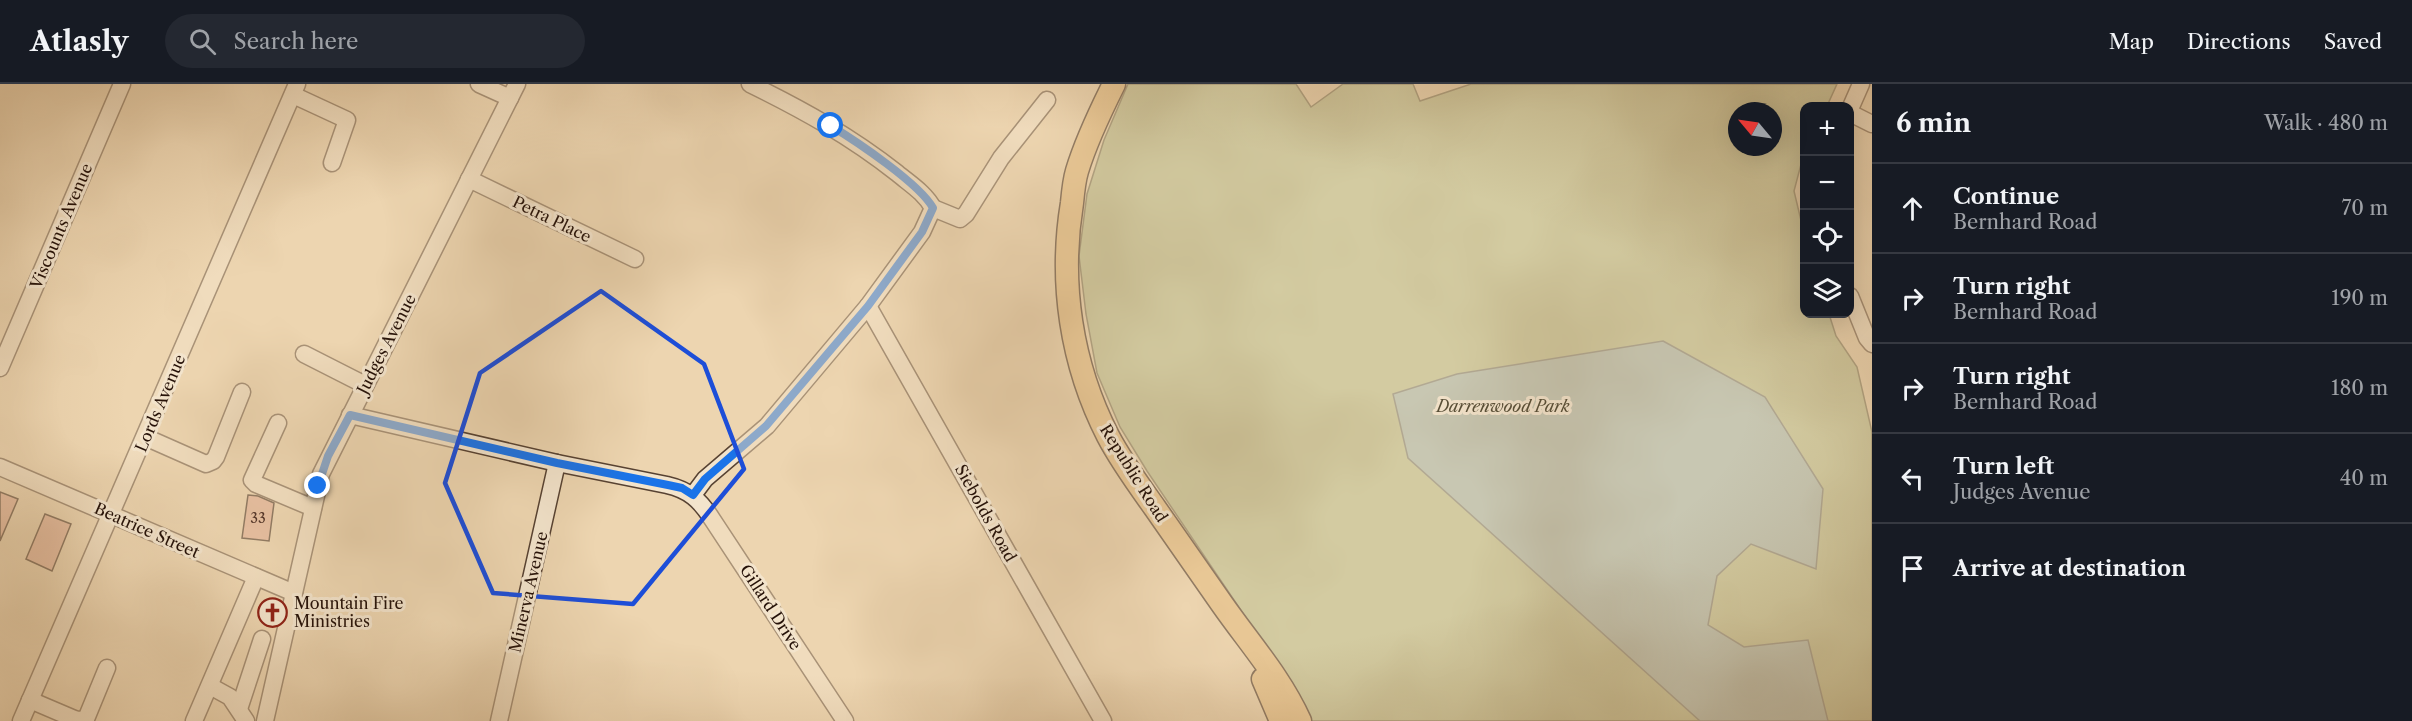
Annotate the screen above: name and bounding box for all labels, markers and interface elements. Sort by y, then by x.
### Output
search box [165,14,585,68]
text: Atlasly [30,24,129,58]
icon: search [186,25,219,58]
text: Search here [234,28,358,55]
text: Map [2109,29,2154,54]
text: Directions [2187,29,2291,54]
text: Saved [2324,29,2382,54]
north arrow [1728,102,1782,156]
map controls [1800,102,1854,318]
button: + [1800,102,1854,156]
text: 6 min [1896,107,1971,139]
text: Walk · 480 m [2264,111,2388,135]
route start [817,112,843,138]
button: − [1800,156,1854,210]
street label: Viscounts Avenue [25,160,97,293]
text: Continue [1953,183,2059,210]
street label: Petra Place [509,191,595,247]
icon: ahead [1896,192,1929,225]
text: 70 m [2342,196,2388,220]
button: locate [1800,210,1854,264]
text: Bernhard Road [1953,210,2097,234]
button: layers [1800,264,1854,318]
text: Turn right [1953,273,2071,300]
icon: right [1896,282,1929,315]
text: 190 m [2331,286,2388,310]
street label: Judges Avenue [351,290,420,400]
text: Bernhard Road [1953,300,2097,324]
street label: Lords Avenue [130,351,190,455]
text: Turn right [1953,363,2071,390]
icon: right [1896,372,1929,405]
text: 180 m [2331,376,2388,400]
text: Bernhard Road [1953,390,2097,414]
park label: Darrenwood Park [1434,396,1570,416]
street label: Republic Road [1096,420,1172,526]
text: Turn left [1953,453,2054,480]
street label: Siebolds Road [951,461,1021,565]
icon: left [1896,462,1929,495]
text: 40 m [2340,466,2388,490]
route end [304,472,330,498]
text: Judges Avenue [1953,480,2090,504]
street label: Beatrice Street [91,498,203,562]
house number: 33 [250,509,266,527]
street label: Minerva Avenue [504,529,552,655]
icon: arrive [1896,552,1929,585]
text: Arrive at destination [1953,555,2186,582]
street label: Gillard Drive [736,561,806,653]
place label: Mountain Fire Ministries [294,593,403,631]
church icon: Mountain Fire Ministries [257,596,289,628]

